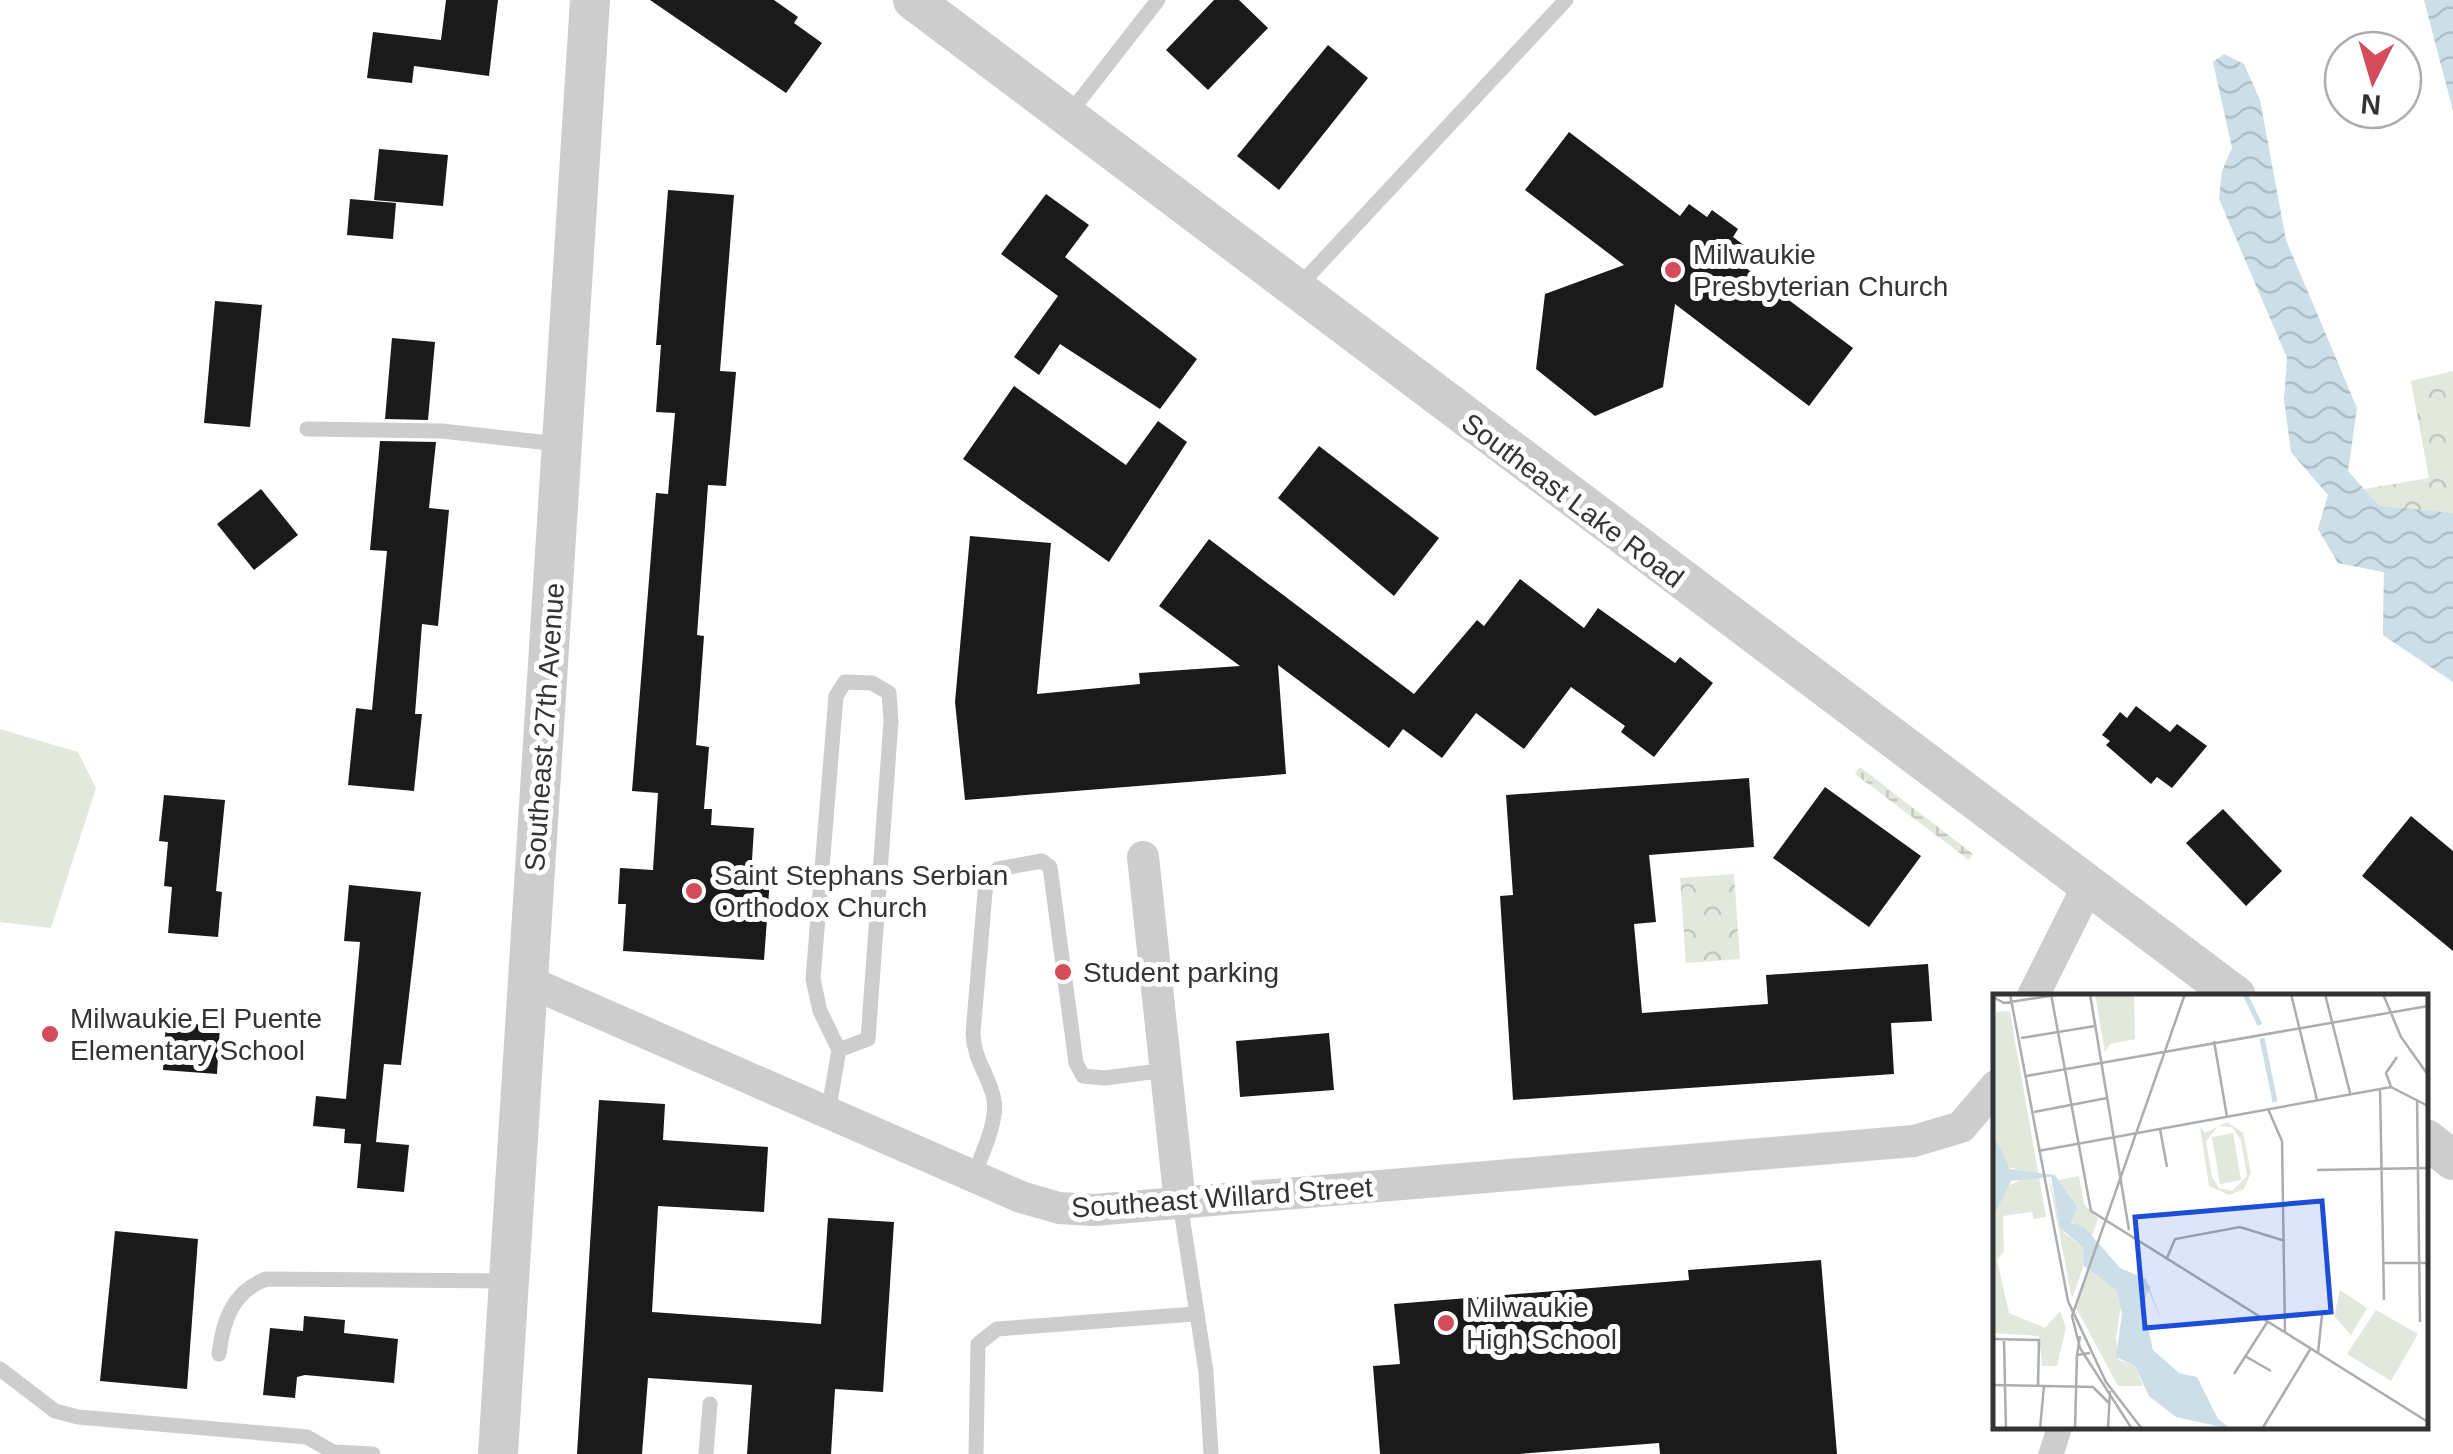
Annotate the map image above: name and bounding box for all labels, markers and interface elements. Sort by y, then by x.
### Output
north arrow [2323,30,2423,130]
text: N [2359,88,2382,121]
place label: Milwaukie Presbyterian Church [1693,239,1948,302]
marker: Milwaukie Presbyterian Church [1662,259,1684,281]
street label: Southeast Lake Road [1456,407,1690,594]
street label: Southeast 27th Avenue [519,582,570,872]
place label: Saint Stephans Serbian Orthodox Church [714,860,1008,923]
marker: Saint Stephans Serbian Orthodox Church [683,880,705,902]
place label: Student parking [1083,957,1279,988]
marker: Student parking [1052,961,1074,983]
inset map [1993,994,2428,1429]
place label: Milwaukie El Puente Elementary School [70,1003,322,1066]
marker: Milwaukie El Puente Elementary School [39,1023,61,1045]
street label: Southeast Willard Street [1070,1171,1374,1223]
place label: Milwaukie High School [1466,1292,1617,1355]
marker: Milwaukie High School [1435,1312,1457,1334]

